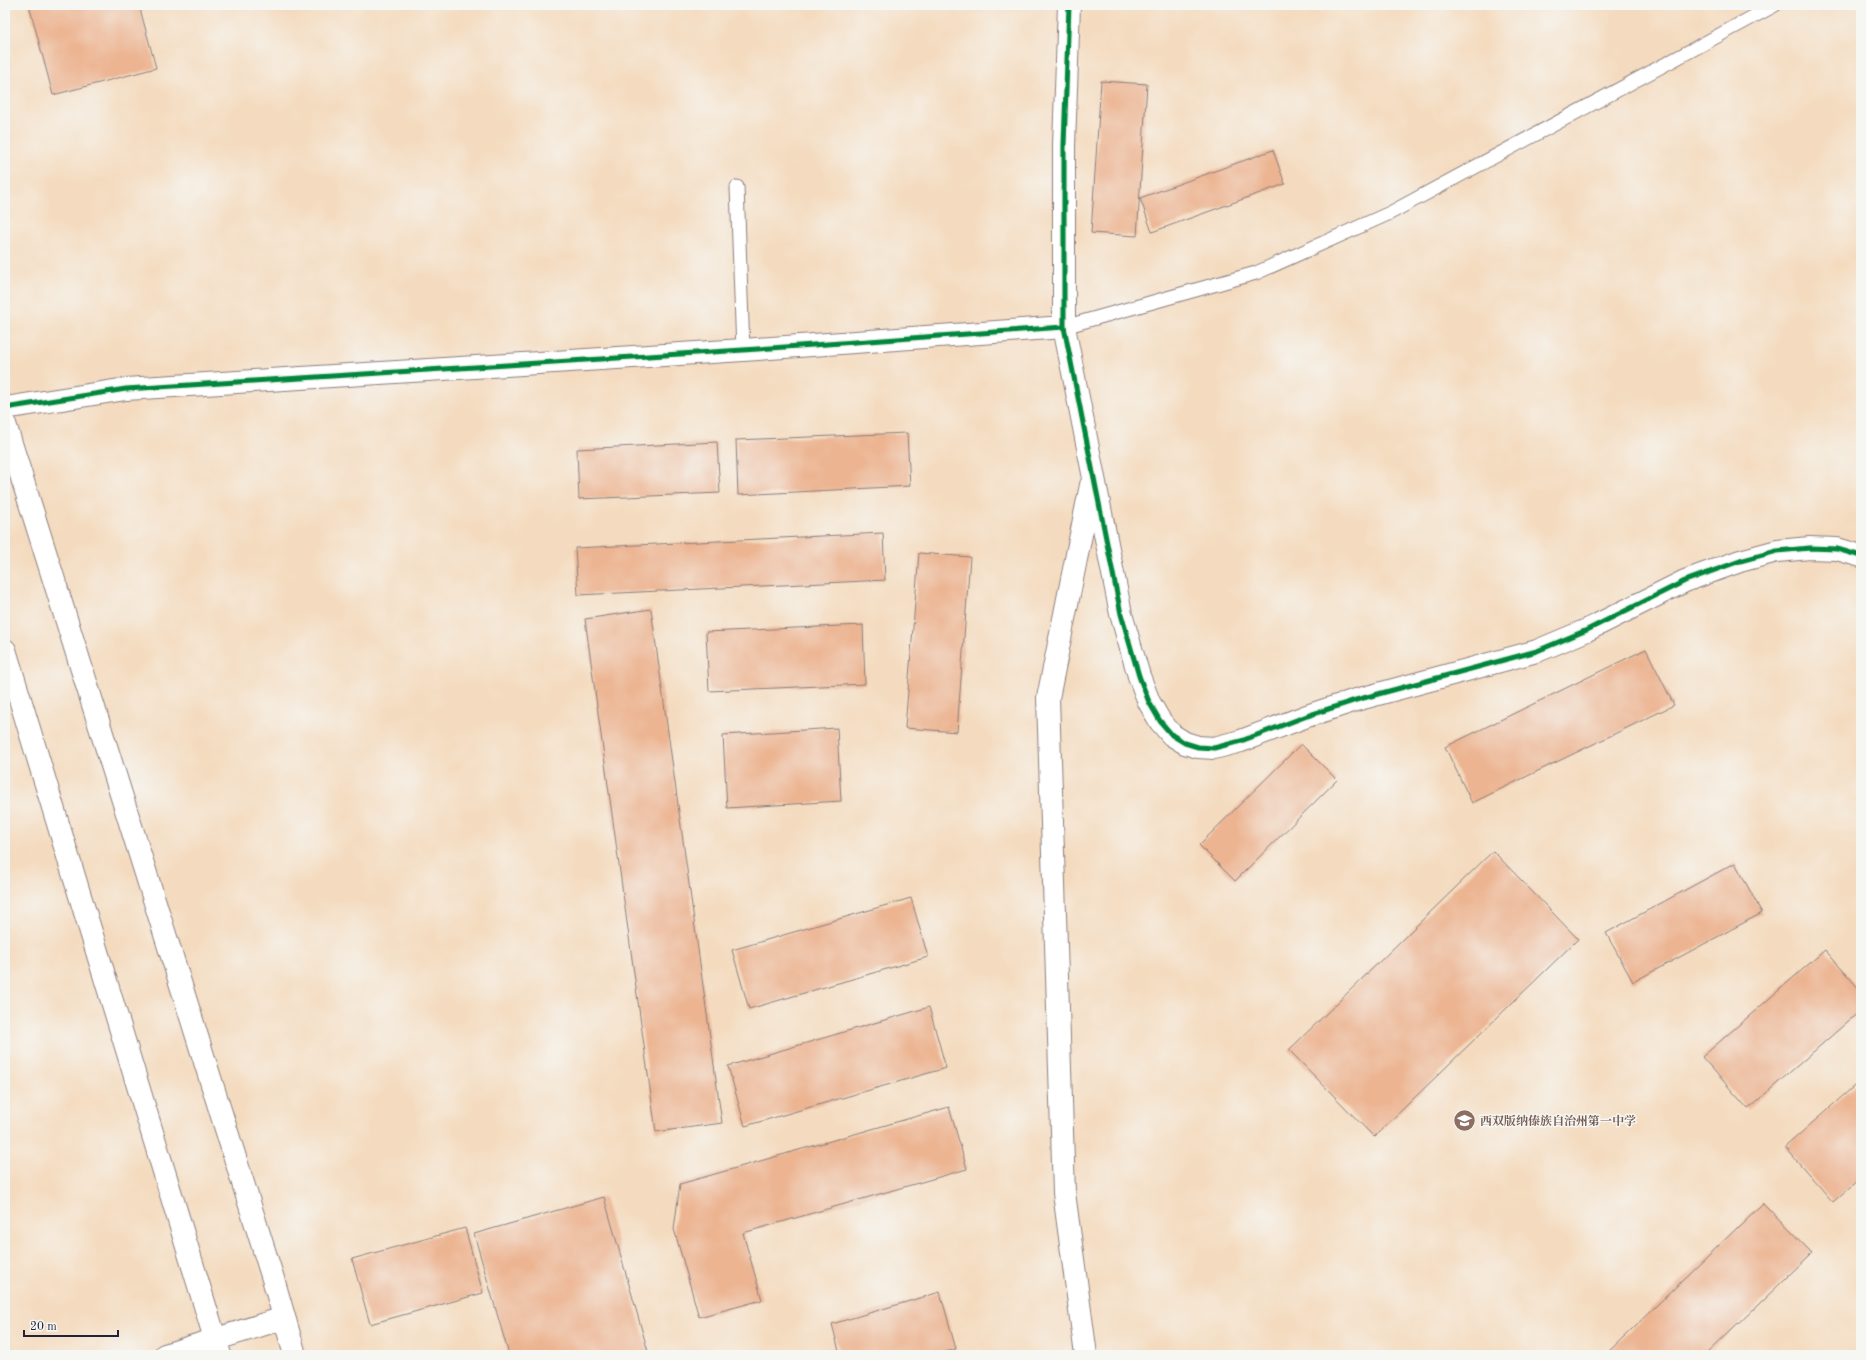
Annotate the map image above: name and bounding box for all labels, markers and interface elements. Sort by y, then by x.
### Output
school or university icon: 西双版纳傣族自治州第一中学 [1452,1108,1478,1134]
place label: 西双版纳傣族自治州第一中学 [1480,1114,1636,1128]
scale bar [24,1312,118,1338]
text: 20 m [30,1321,57,1333]

